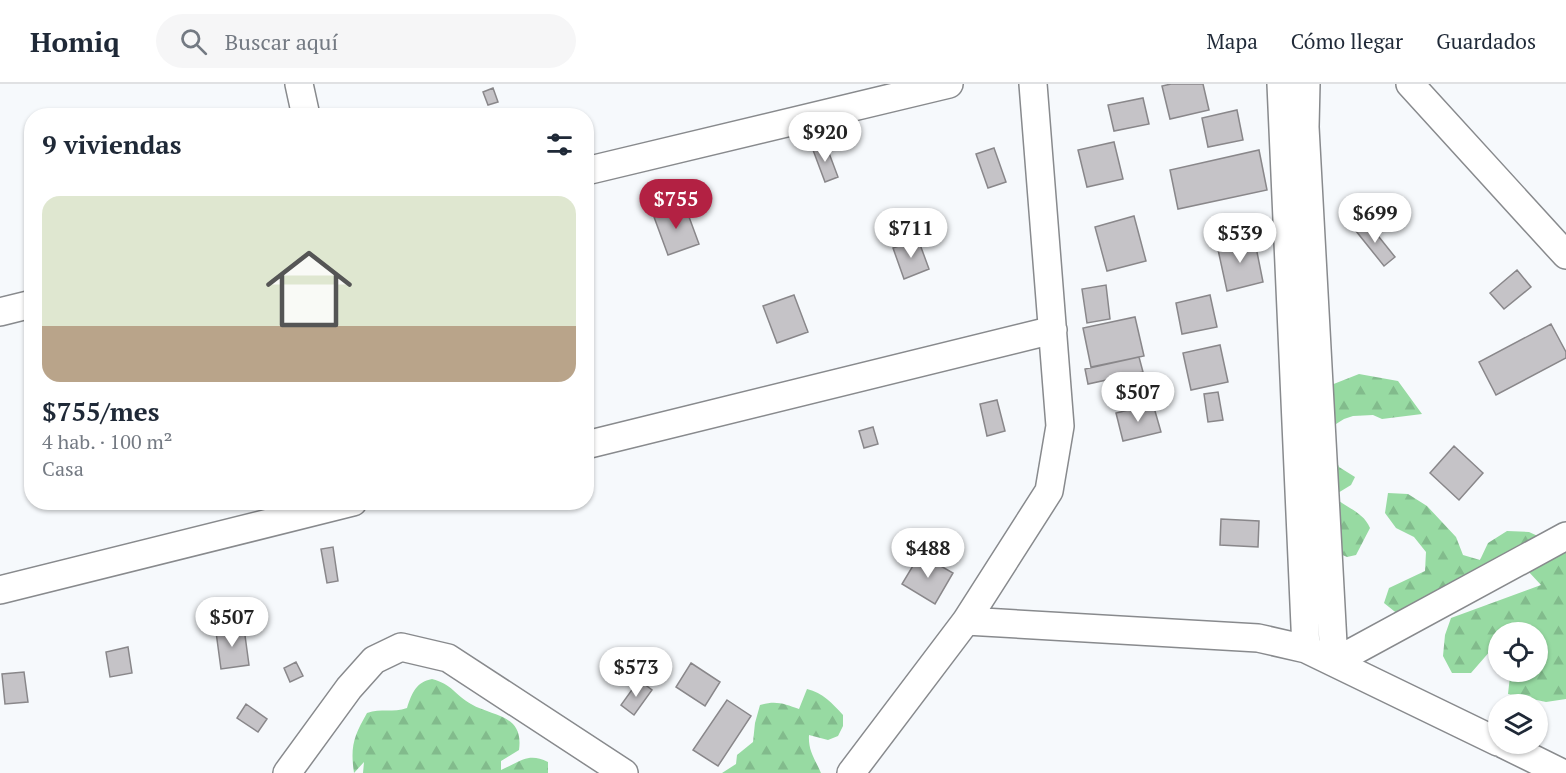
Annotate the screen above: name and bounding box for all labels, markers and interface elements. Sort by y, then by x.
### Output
search box [156,14,576,68]
text: Homiq [30,23,120,60]
icon: search [177,25,210,58]
text: Buscar aquí [225,27,338,56]
text: Mapa [1206,27,1258,55]
text: Cómo llegar [1291,27,1403,55]
text: Guardados [1436,27,1536,55]
pin: $920 [789,112,861,163]
text: $920 [802,118,848,145]
text: 9 viviendas [42,127,182,161]
icon: filters [543,128,576,161]
pin: $755 [640,179,712,230]
text: $755 [653,185,699,212]
pin: $699 [1339,193,1411,244]
text: $699 [1352,199,1398,226]
pin: $711 [875,208,947,259]
pin: $539 [1204,213,1276,264]
text: $711 [888,214,934,241]
text: $539 [1217,219,1263,246]
icon: home [255,235,363,343]
pin: $507 [1102,372,1174,423]
text: $507 [1115,378,1161,405]
text: $755/mes [42,394,159,428]
text: 4 hab. · 100 m² [42,428,172,455]
text: Casa [42,455,84,482]
pin: $488 [892,528,964,579]
text: $488 [905,534,951,561]
pin: $507 [196,597,268,648]
text: $507 [209,603,255,630]
map controls [1488,622,1548,754]
button: locate [1488,622,1548,682]
pin: $573 [600,647,672,698]
text: $573 [613,653,659,680]
button: layers [1488,694,1548,754]

